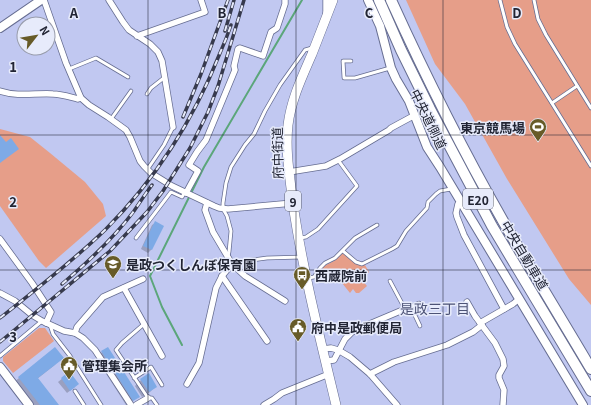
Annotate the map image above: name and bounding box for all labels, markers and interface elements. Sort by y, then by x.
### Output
text: A [69,3,79,22]
text: B [218,3,227,22]
text: C [365,3,374,22]
text: D [512,3,522,22]
north arrow [16,16,56,56]
text: N [36,23,54,38]
text: 1 [9,57,17,76]
street label: 中央道側道 [406,86,452,152]
sports icon: 東京競馬場 [528,117,548,142]
place label: 東京競馬場 [460,118,525,137]
street label: 府中街道 [267,127,287,179]
road number: E20 [463,189,493,209]
road number: 9 [285,191,301,211]
text: 2 [9,192,17,211]
street label: 中央自動車道 [497,217,553,293]
school or university icon: 是政つくしんぼ保育園 [103,254,123,279]
place label: 是政つくしんぼ保育園 [126,255,256,274]
bus stop icon: 西蔵院前 [292,265,312,290]
place label: 西蔵院前 [315,266,367,285]
district label: 是政三丁目 [400,298,470,318]
public building icon: 府中是政郵便局 [288,317,308,342]
place label: 府中是政郵便局 [311,318,402,337]
text: 3 [9,327,17,346]
public building icon: 管理集会所 [59,355,79,380]
place label: 管理集会所 [82,356,147,375]

